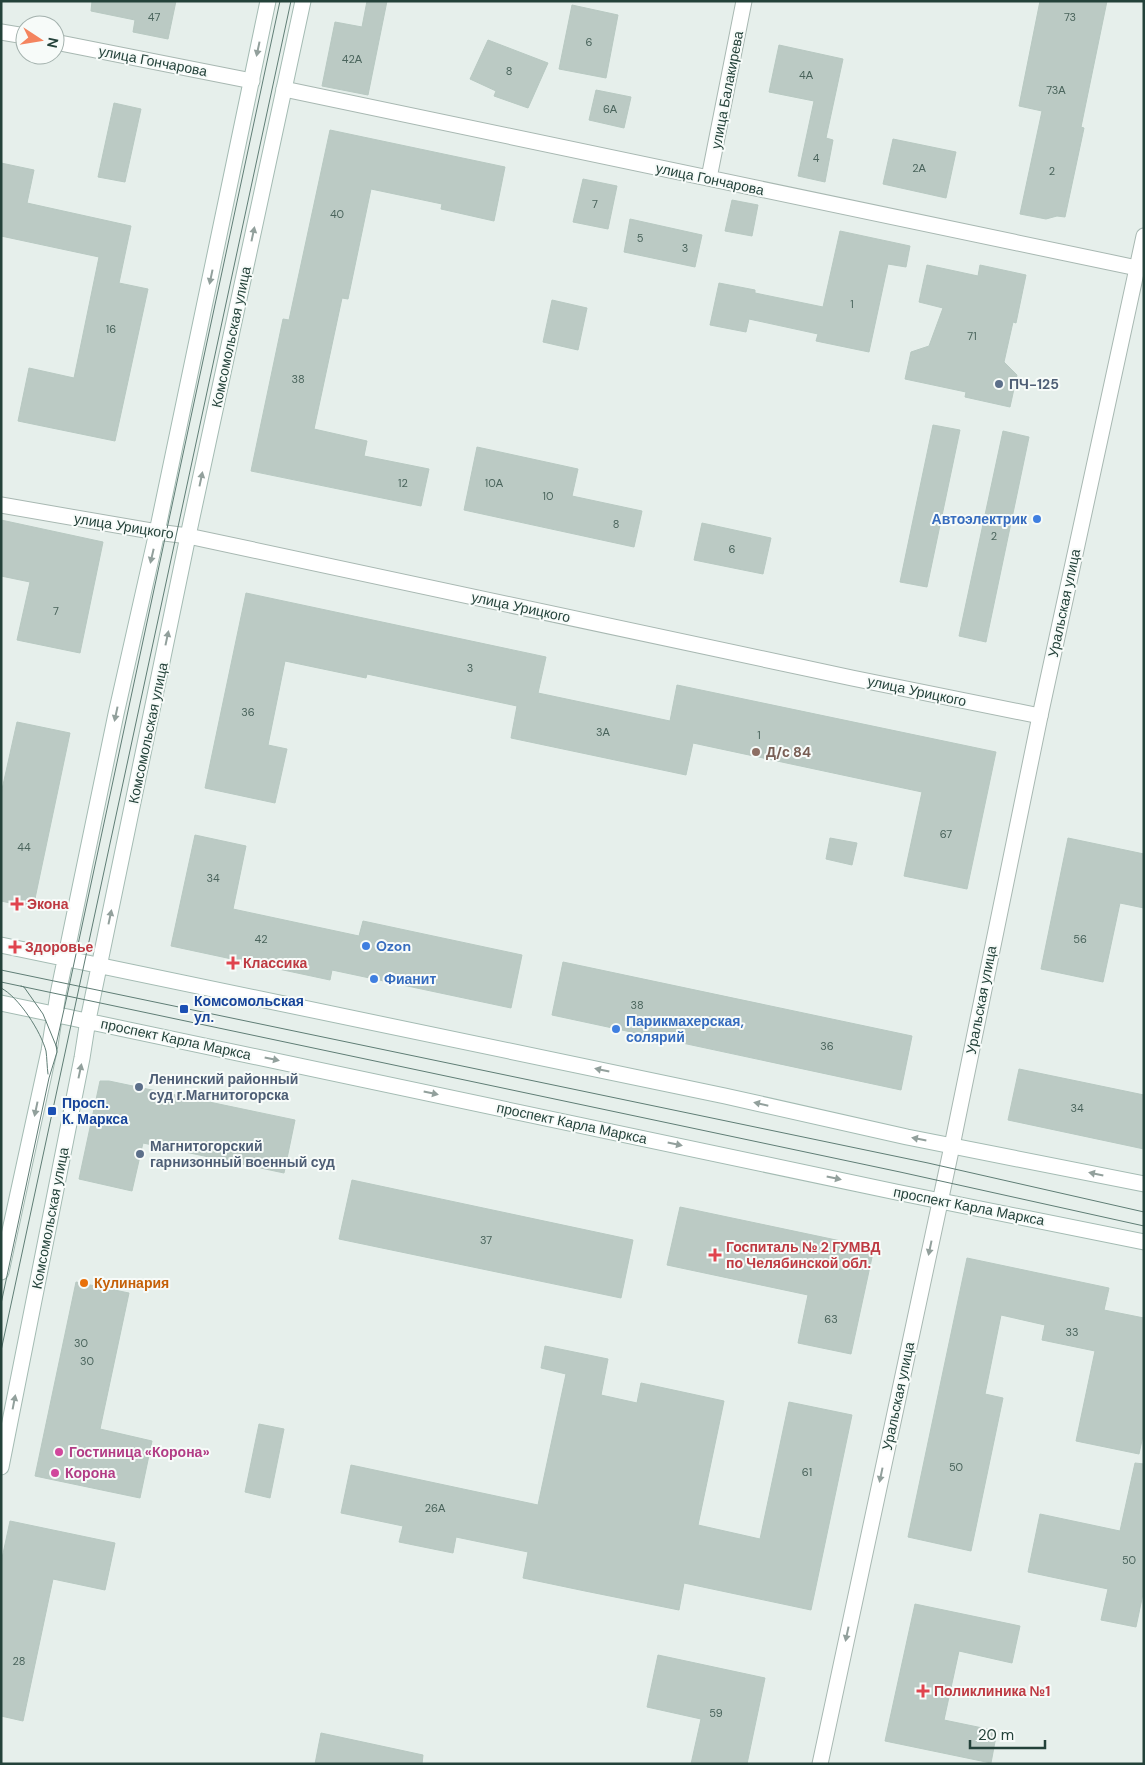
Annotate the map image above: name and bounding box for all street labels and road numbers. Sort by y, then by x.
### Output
street label: улица Балакирева [707,29,747,150]
street label: улица Гончарова [97,42,209,80]
street label: улица Гончарова [654,159,766,199]
street label: Комсомольская улица [207,264,255,409]
street label: улица Урицкого [73,509,175,543]
street label: Уральская улица [1044,547,1084,659]
street label: улица Урицкого [470,588,572,626]
street label: Комсомольская улица [124,660,172,805]
street label: улица Урицкого [866,672,968,710]
street label: Уральская улица [962,944,1000,1056]
street label: проспект Карла Маркса [99,1014,253,1064]
street label: проспект Карла Маркса [495,1098,649,1148]
street label: Комсомольская улица [27,1145,73,1290]
street label: проспект Карла Маркса [892,1183,1046,1230]
street label: Уральская улица [878,1340,918,1452]

